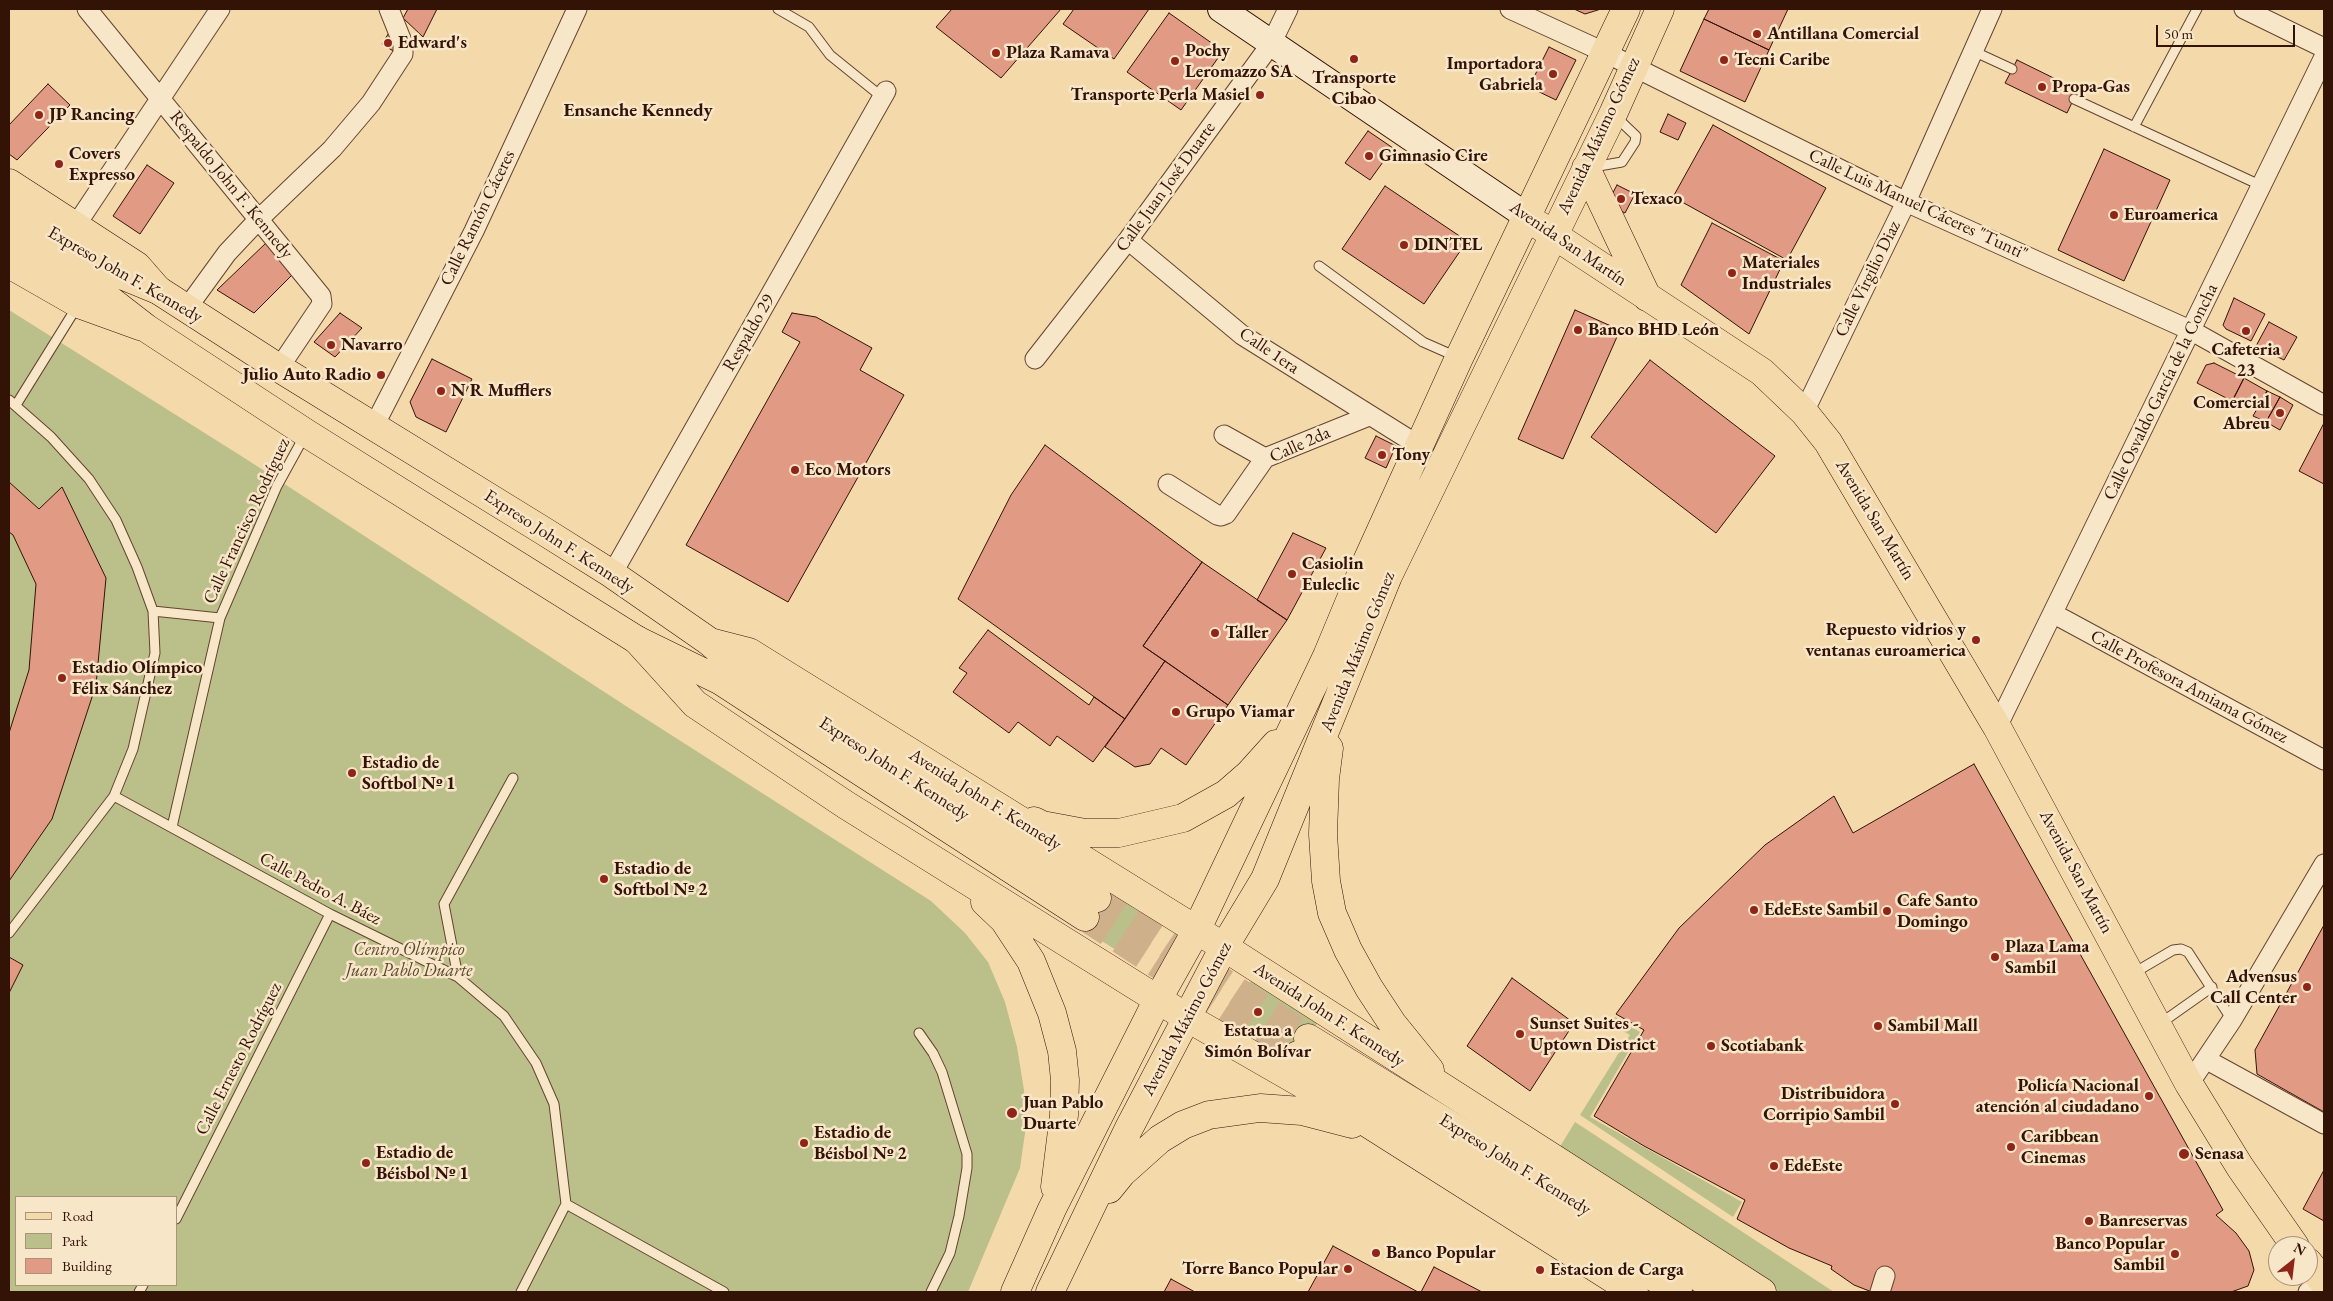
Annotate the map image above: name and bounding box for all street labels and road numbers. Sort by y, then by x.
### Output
street label: Avenida Máximo Gómez [1553,54,1645,218]
street label: Respaldo John F. Kennedy [165,107,297,263]
street label: Calle Juan José Duarte [1112,118,1220,256]
street label: Calle Luis Manuel Cáceres "Tunti" [1805,145,2031,265]
street label: Calle Ramón Cáceres [436,147,520,289]
street label: Avenida San Martín [1505,197,1631,291]
street label: Calle Virgilio Diaz [1831,217,1905,341]
street label: Expreso John F. Kennedy [44,222,206,328]
street label: Calle Osvaldo García de la Concha [2099,280,2223,504]
street label: Respaldo 29 [718,291,780,375]
street label: Calle 1era [1235,323,1303,379]
street label: Calle 2da [1266,422,1334,468]
street label: Calle Francisco Rodríguez [199,435,295,607]
street label: Avenida San Martín [1831,456,1919,584]
street label: Expreso John F. Kennedy [480,485,638,599]
street label: Avenida Máximo Gómez [1316,569,1400,735]
street label: Calle Profesora Amiama Gómez [2087,626,2291,748]
street label: Expreso John F. Kennedy [815,712,973,826]
street label: Avenida John F. Kennedy [905,744,1065,856]
street label: Avenida San Martín [2034,807,2118,937]
street label: Calle Pedro A. Báez [256,848,384,930]
street label: Avenida Máximo Gómez [1137,938,1237,1100]
street label: Avenida John F. Kennedy [1249,958,1409,1072]
street label: Calle Ernesto Rodríguez [191,979,287,1139]
street label: Expreso John F. Kennedy [1435,1110,1595,1220]

